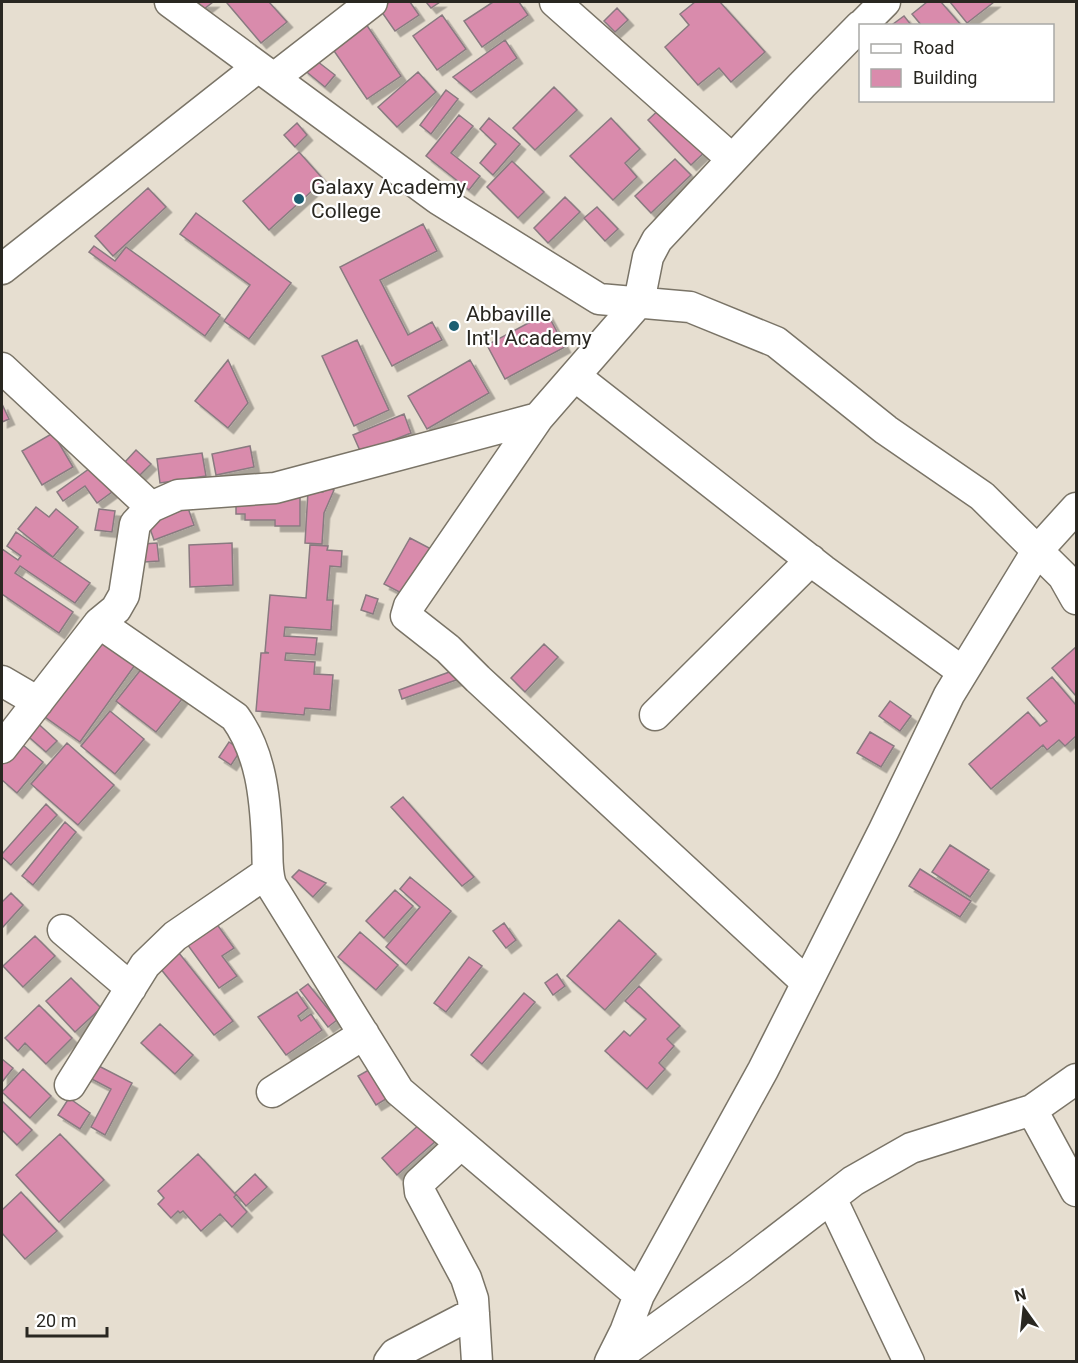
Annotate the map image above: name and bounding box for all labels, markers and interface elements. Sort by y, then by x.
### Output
legend [859,24,1054,102]
text: Road [913,37,954,58]
text: Building [913,67,977,88]
place label: Galaxy Academy College [311,175,466,223]
marker: Galaxy Academy College [292,192,306,206]
place label: Abbaville Int'l Academy [466,302,592,350]
marker: Abbaville Int'l Academy [447,319,461,333]
north arrow [994,1279,1054,1339]
text: N [1012,1284,1028,1306]
scale bar [27,1300,106,1338]
text: 20 m [36,1310,76,1331]

